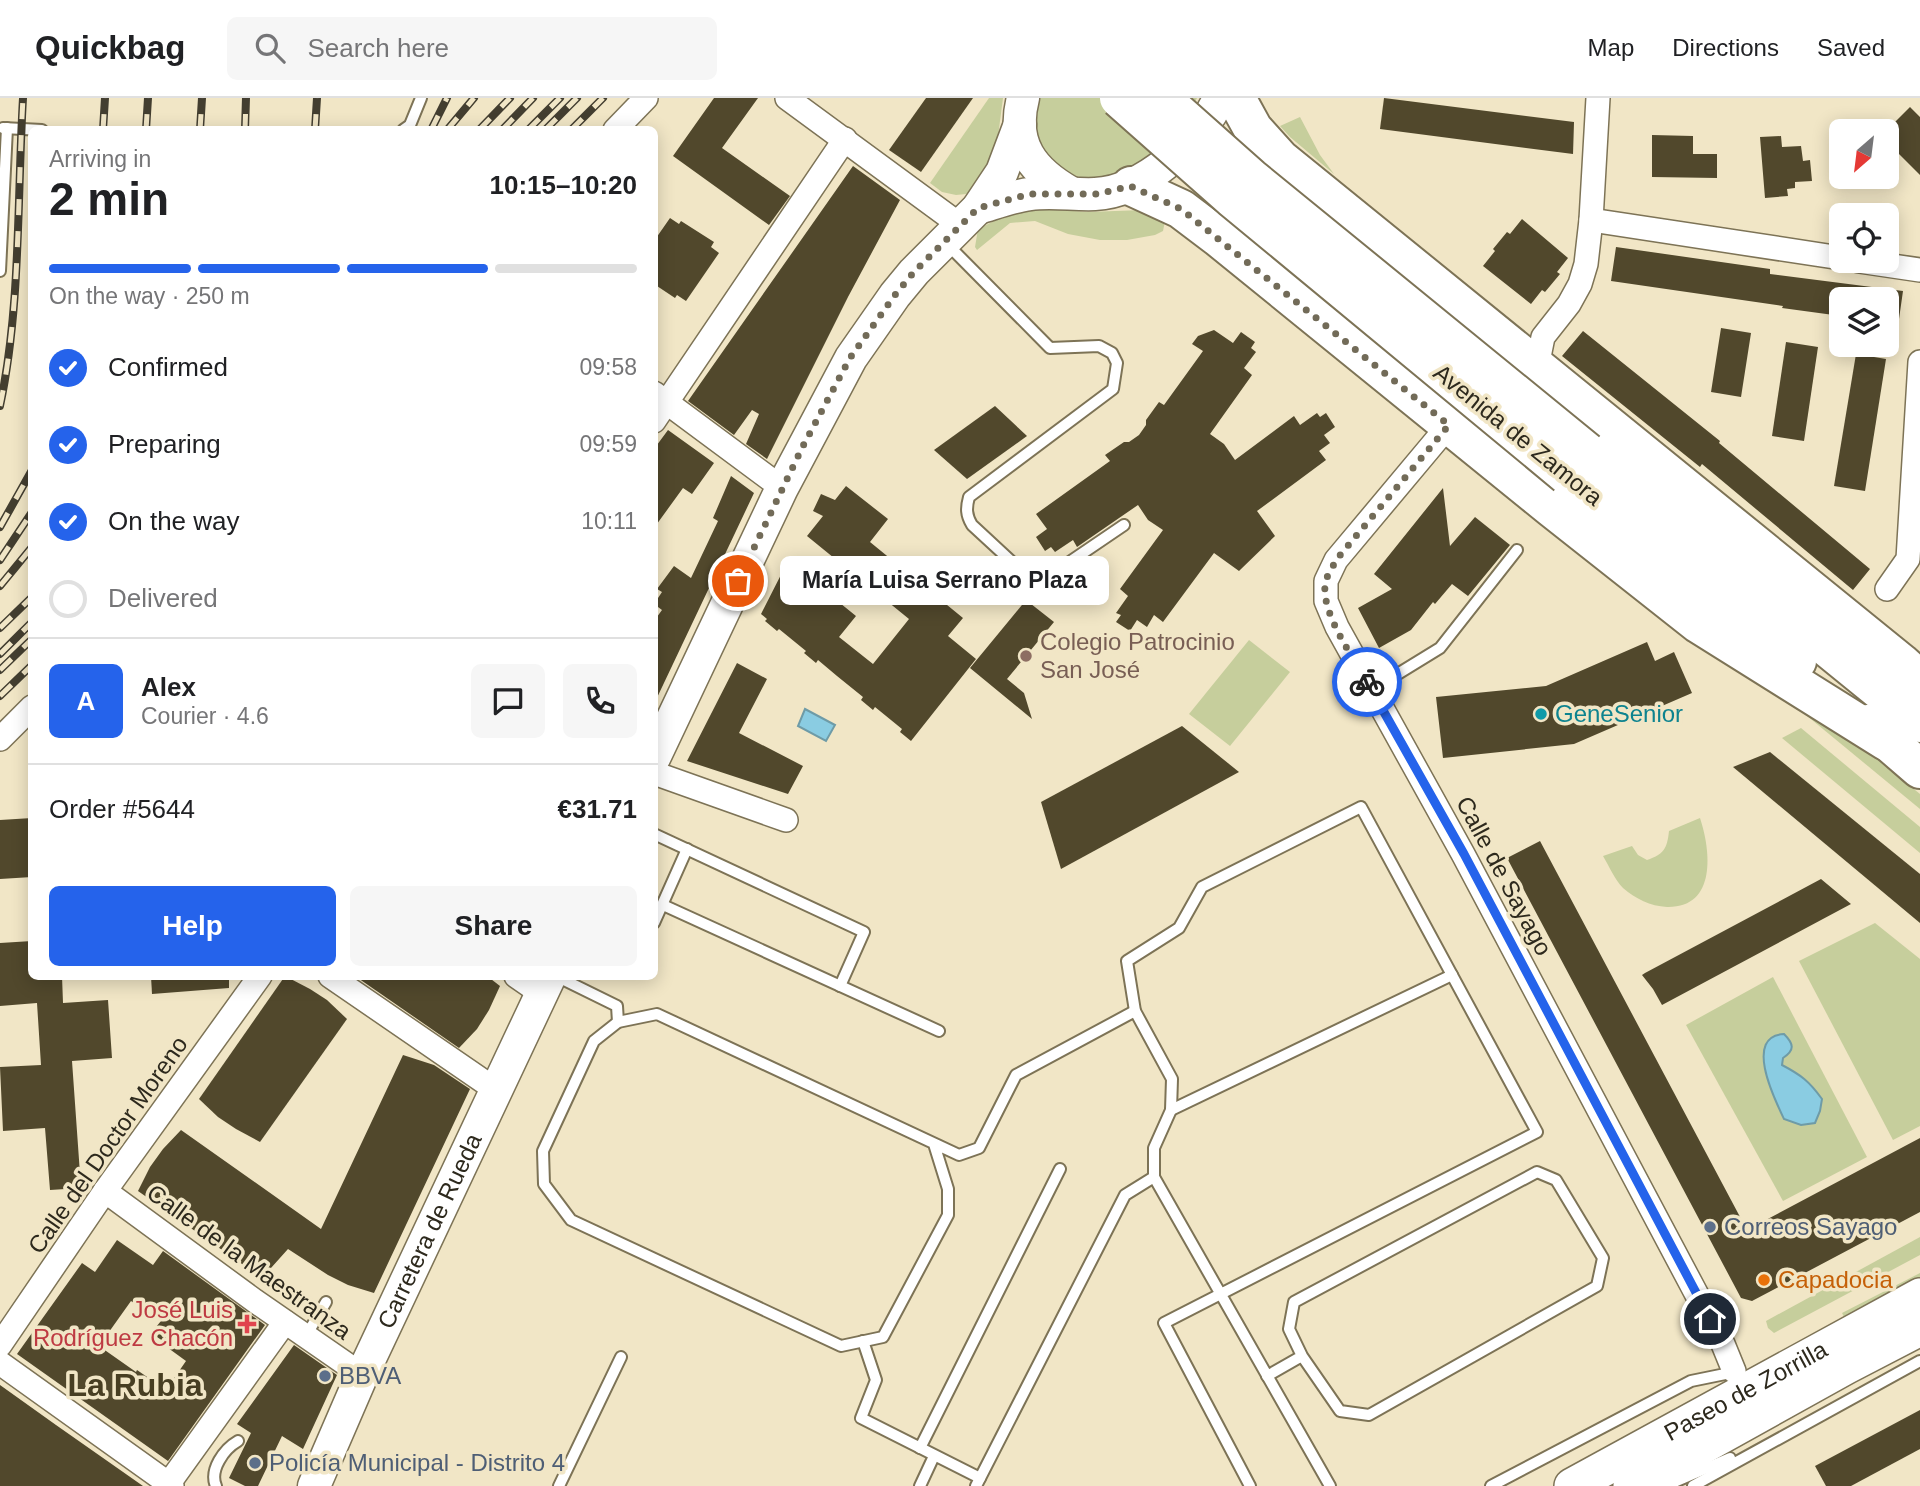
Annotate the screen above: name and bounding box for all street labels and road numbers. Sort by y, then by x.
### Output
street label: Avenida de Zamora [1429,358,1609,511]
street label: Calle de Sayago [1451,792,1558,960]
street label: Calle del Doctor Moreno [22,1031,193,1258]
street label: Carretera de Rueda [372,1129,487,1333]
street label: Calle de la Maestranza [142,1179,357,1345]
street label: Paseo de Zorrilla [1659,1335,1832,1446]

